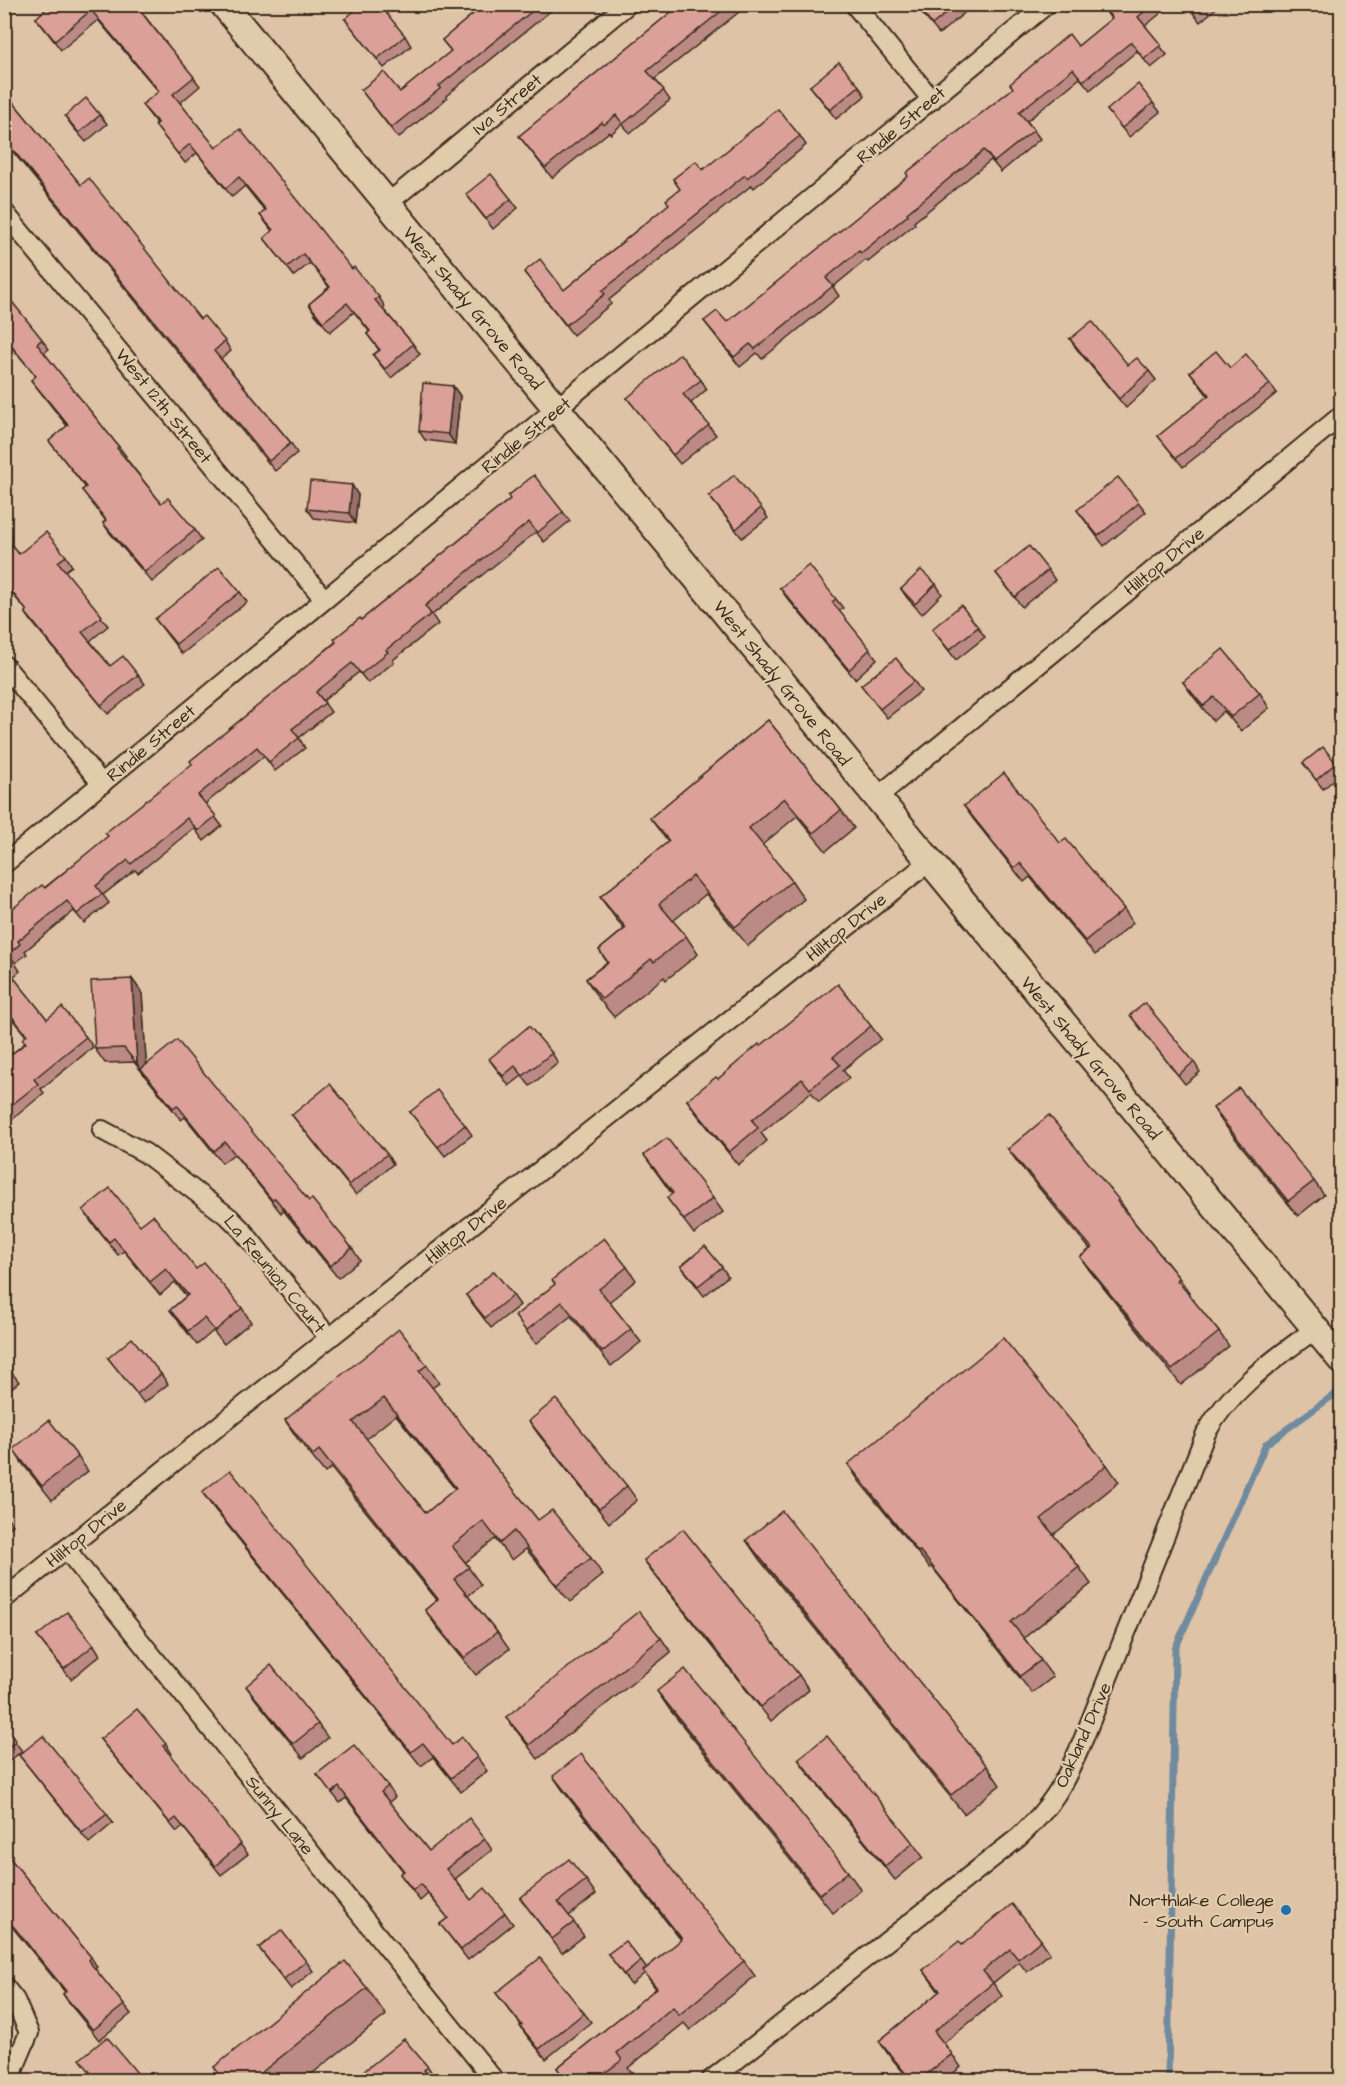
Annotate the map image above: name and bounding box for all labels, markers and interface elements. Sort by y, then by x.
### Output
street label: Iva Street [467,67,548,141]
street label: Rindie Street [852,80,952,170]
street label: West Shady Grove Road [396,221,548,396]
street label: West 12th Street [109,343,218,470]
street label: Rindie Street [476,391,577,479]
street label: Hilltop Drive [1119,521,1210,602]
street label: West Shady Grove Road [706,595,856,772]
street label: Rindie Street [102,698,202,788]
street label: Hilltop Drive [801,887,892,968]
street label: West Shady Grove Road [1014,971,1166,1146]
street label: Hilltop Drive [420,1190,513,1270]
street label: La Reunion Court [218,1210,332,1340]
street label: Hilltop Drive [41,1493,132,1574]
street label: Oakland Drive [1049,1678,1118,1792]
street label: Sunny Lane [239,1770,320,1861]
place label: Northlake College - South Campus [1129,1888,1274,1934]
marker: Northlake College - South Campus [1279,1903,1293,1917]

